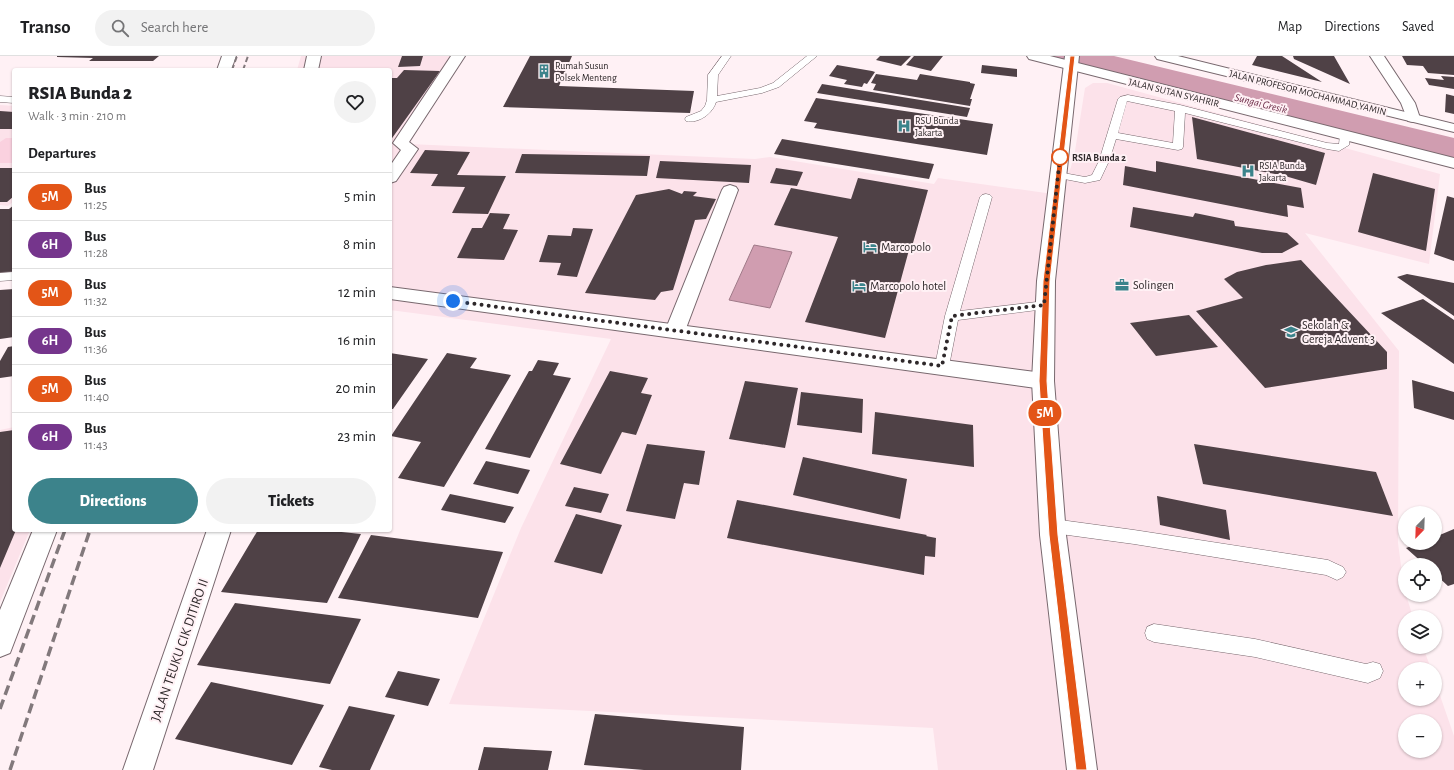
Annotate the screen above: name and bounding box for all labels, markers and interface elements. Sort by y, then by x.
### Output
search box [95,10,375,46]
icon: search [109,17,131,39]
text: Transo [20,18,71,37]
text: Search here [141,20,208,35]
text: Map [1278,20,1302,34]
text: Directions [1324,20,1380,34]
text: Saved [1402,20,1434,34]
place label: Rumah Susun Polsek Menteng [555,61,617,83]
building icon: Rumah Susun Polsek Menteng [536,63,552,79]
street label: JALAN PROFESOR MOCHAMMAD YAMIN [1228,69,1387,117]
street label: JALAN SUTAN SYAHRIR [1128,77,1220,109]
button: heart [334,81,376,123]
text: RSIA Bunda 2 [28,84,132,103]
water label: Sungai Gresik [1233,92,1288,115]
text: Walk · 3 min · 210 m [28,110,126,123]
place label: RSU Bunda Jakarta [915,116,959,138]
hospital icon: RSU Bunda Jakarta [896,118,912,134]
text: Departures [28,146,96,161]
marker: RSIA Bunda 2 [1051,148,1069,166]
place label: RSIA Bunda 2 [1072,153,1126,163]
place label: RSIA Bunda Jakarta [1259,161,1305,183]
hospital icon: RSIA Bunda Jakarta [1240,163,1256,179]
text: Bus [84,181,106,196]
text: 5 min [344,189,376,204]
text: 5M [41,190,59,204]
text: 11:25 [84,199,107,212]
text: Bus [84,229,106,244]
text: 8 min [343,237,376,252]
text: 6H [42,238,58,252]
hotel icon: Marcopolo [862,239,878,255]
place label: Marcopolo [881,241,931,253]
text: 11:28 [84,247,108,260]
text: Bus [84,277,106,292]
office icon: Solingen [1114,277,1130,293]
hotel icon: Marcopolo hotel [851,278,867,294]
place label: Solingen [1133,279,1174,291]
place label: Marcopolo hotel [870,280,946,292]
text: 12 min [338,285,376,300]
text: 5M [41,286,59,300]
your location [443,291,463,311]
text: 11:32 [84,295,107,308]
place label: Sekolah & Gereja Advent 3 [1302,319,1375,346]
school or university icon: Sekolah & Gereja Advent 3 [1283,324,1299,340]
text: Bus [84,325,106,340]
text: 16 min [338,333,376,348]
text: 6H [42,334,58,348]
text: 11:36 [84,343,107,356]
text: Bus [84,373,106,388]
text: 20 min [335,381,376,396]
text: 5M [41,382,59,396]
text: 11:40 [84,391,109,404]
line badge: 5M [1027,400,1063,426]
text: 5M [1036,406,1054,420]
text: Bus [84,421,106,436]
text: 23 min [337,429,376,444]
text: 6H [42,430,58,444]
text: 11:43 [84,439,108,452]
button: Directions [28,478,198,524]
button: Tickets [206,478,376,524]
north arrow [1398,506,1442,550]
map controls [1398,506,1442,758]
button: locate [1398,558,1442,602]
street label: JALAN TEUKU CIK DITIRO II [149,577,211,723]
button: layers [1398,610,1442,654]
button: + [1398,662,1442,706]
button: − [1398,714,1442,758]

